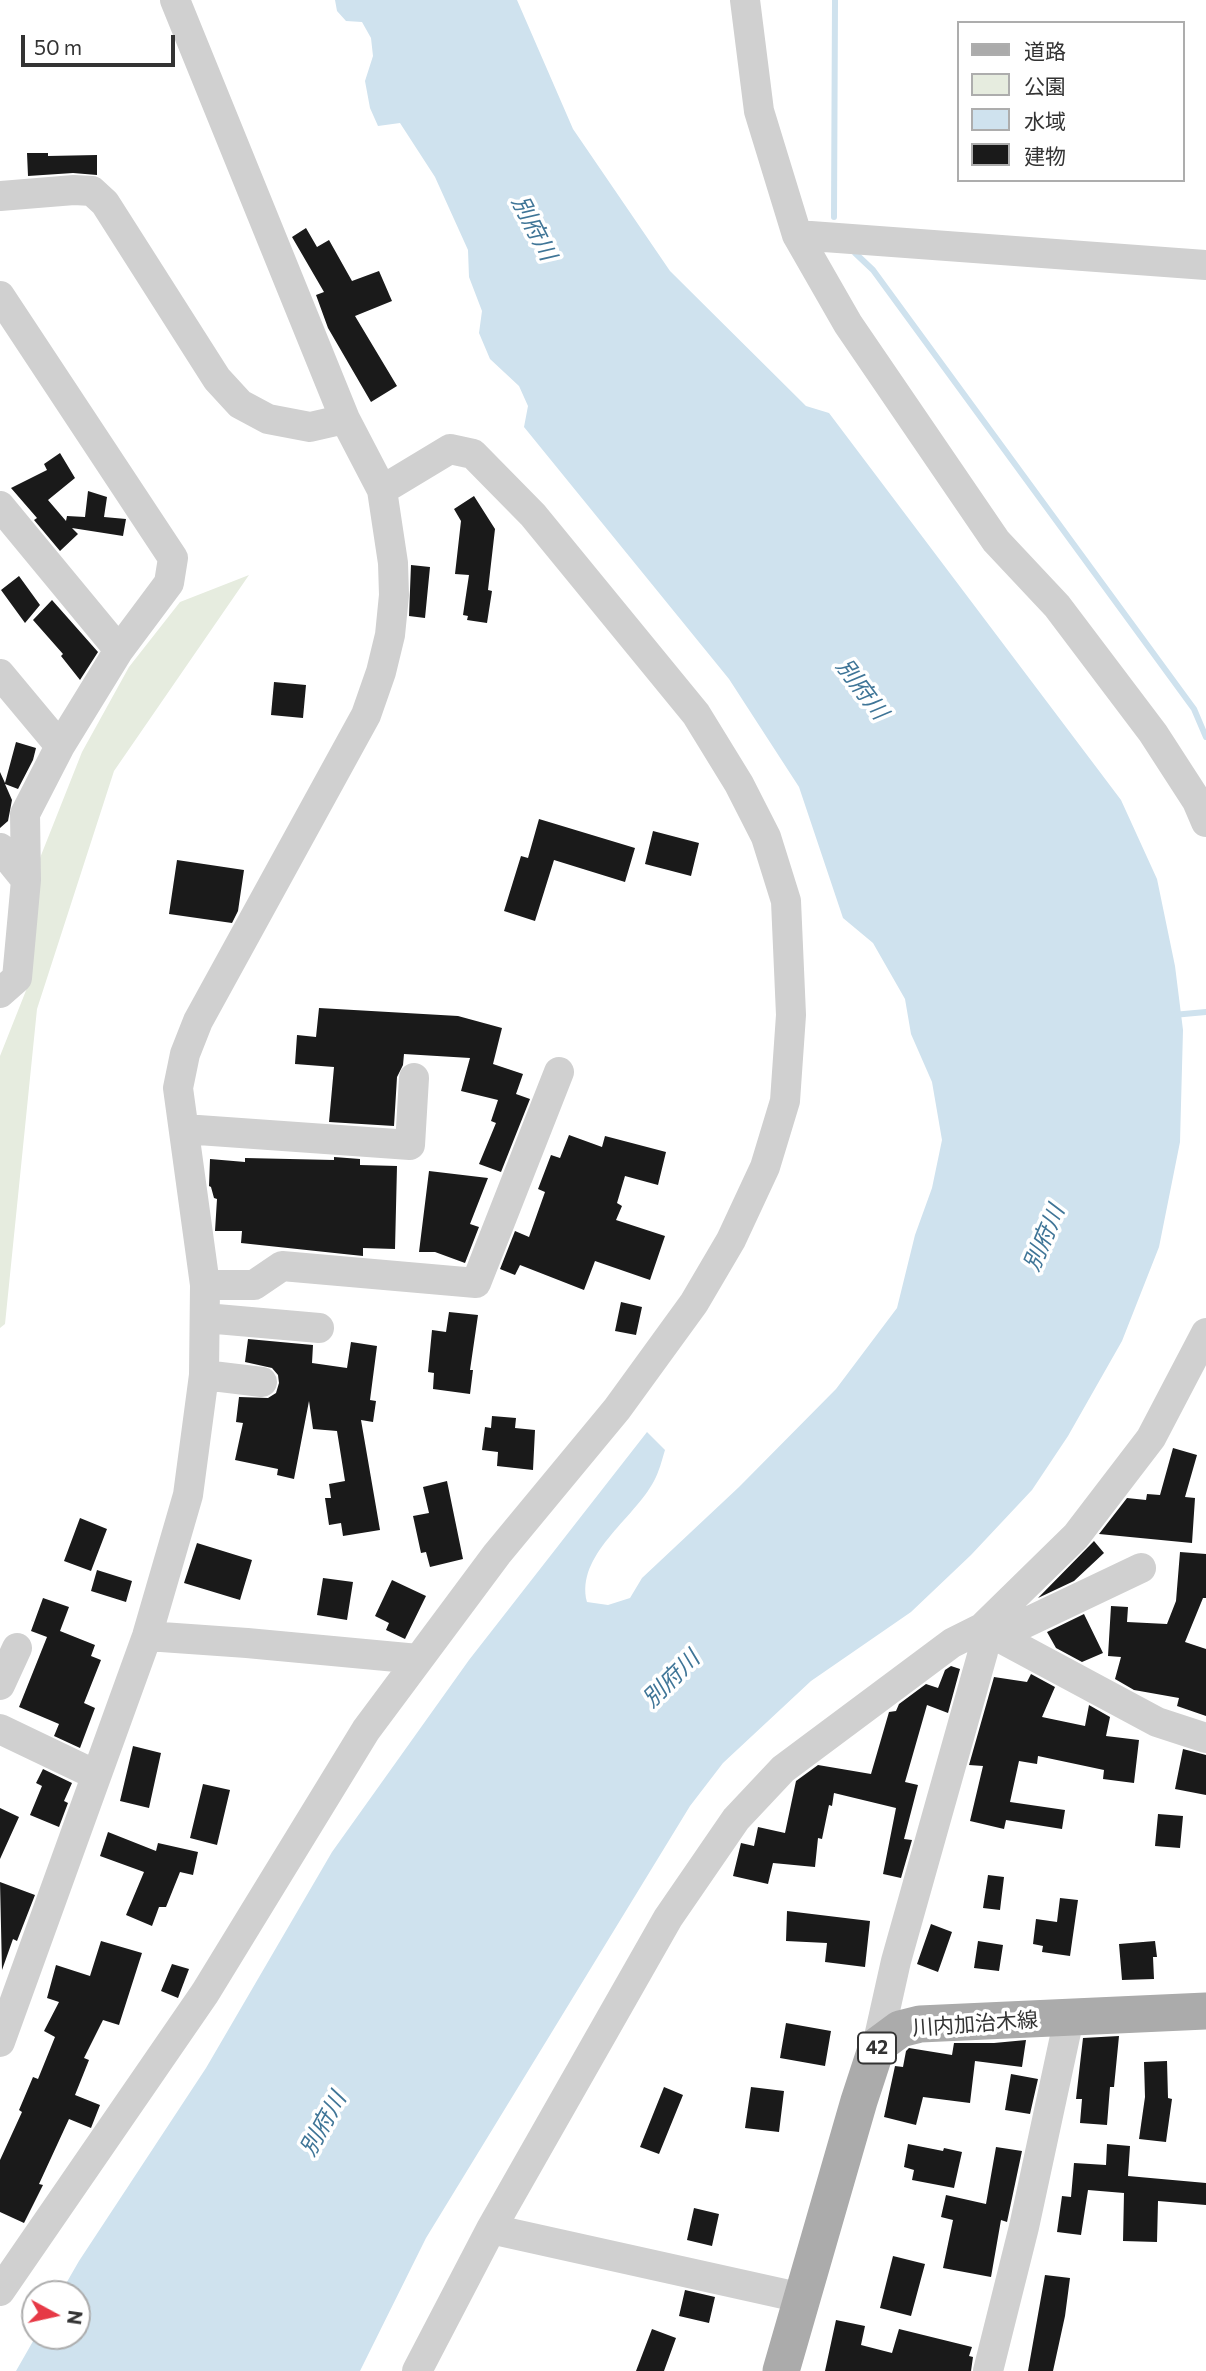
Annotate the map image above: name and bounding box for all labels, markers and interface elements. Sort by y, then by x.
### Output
scale bar [24,21,178,65]
legend [958,21,1185,182]
text: 50 m [34,34,82,59]
text: 道路 [1024,38,1066,63]
text: 公園 [1024,73,1066,98]
text: 水域 [1024,108,1066,133]
text: 建物 [1024,143,1066,168]
water label: 別府川 [506,191,562,265]
water label: 別府川 [830,653,894,725]
water label: 別府川 [1018,1201,1070,1275]
water label: 別府川 [637,1645,705,1713]
street label: 川内加治木線 [911,2007,1039,2041]
road number: 42 [858,2032,896,2064]
water label: 別府川 [294,2087,352,2161]
north arrow [21,2280,91,2350]
text: N [63,2309,88,2326]

